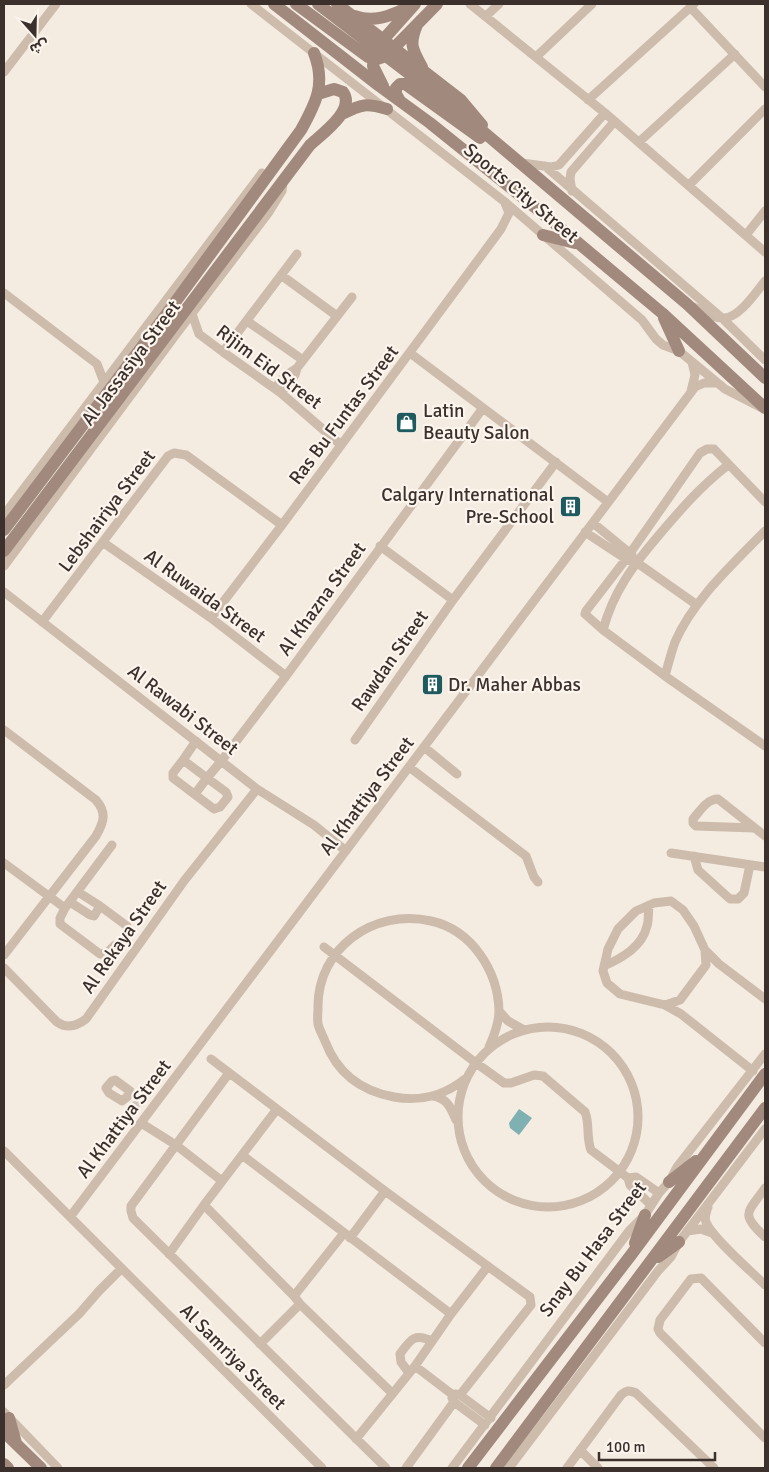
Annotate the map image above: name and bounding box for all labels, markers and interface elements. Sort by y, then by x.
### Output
north arrow [10,10,60,60]
text: ش [27,35,51,58]
street label: Sports City Street [459,138,584,248]
street label: Al Jassasiya Street [76,295,186,430]
street label: Rijim Eid Street [211,320,327,415]
street label: Ras Bu Funtas Street [284,340,404,489]
place label: Latin Beauty Salon [423,399,530,445]
shop icon: Latin Beauty Salon [395,410,419,434]
street label: Lebshairiya Street [53,445,161,577]
place label: Calgary International Pre-School [381,483,554,529]
building icon: Calgary International Pre-School [558,494,582,518]
street label: Al Khazna Street [273,537,371,661]
street label: Al Ruwaida Street [140,544,271,648]
street label: Rawdan Street [346,605,434,716]
street label: Al Rawabi Street [123,659,243,761]
building icon: Dr. Maher Abbas [420,673,444,697]
place label: Dr. Maher Abbas [448,673,581,697]
street label: Al Khattiya Street [314,732,420,860]
street label: Al Rekaya Street [76,875,172,998]
street label: Al Khattiya Street [71,1055,177,1183]
street label: Snay Bu Hasa Street [534,1176,652,1322]
street label: Al Samriya Street [175,1299,291,1415]
scale bar [599,1430,715,1462]
text: 100 m [606,1438,646,1456]

